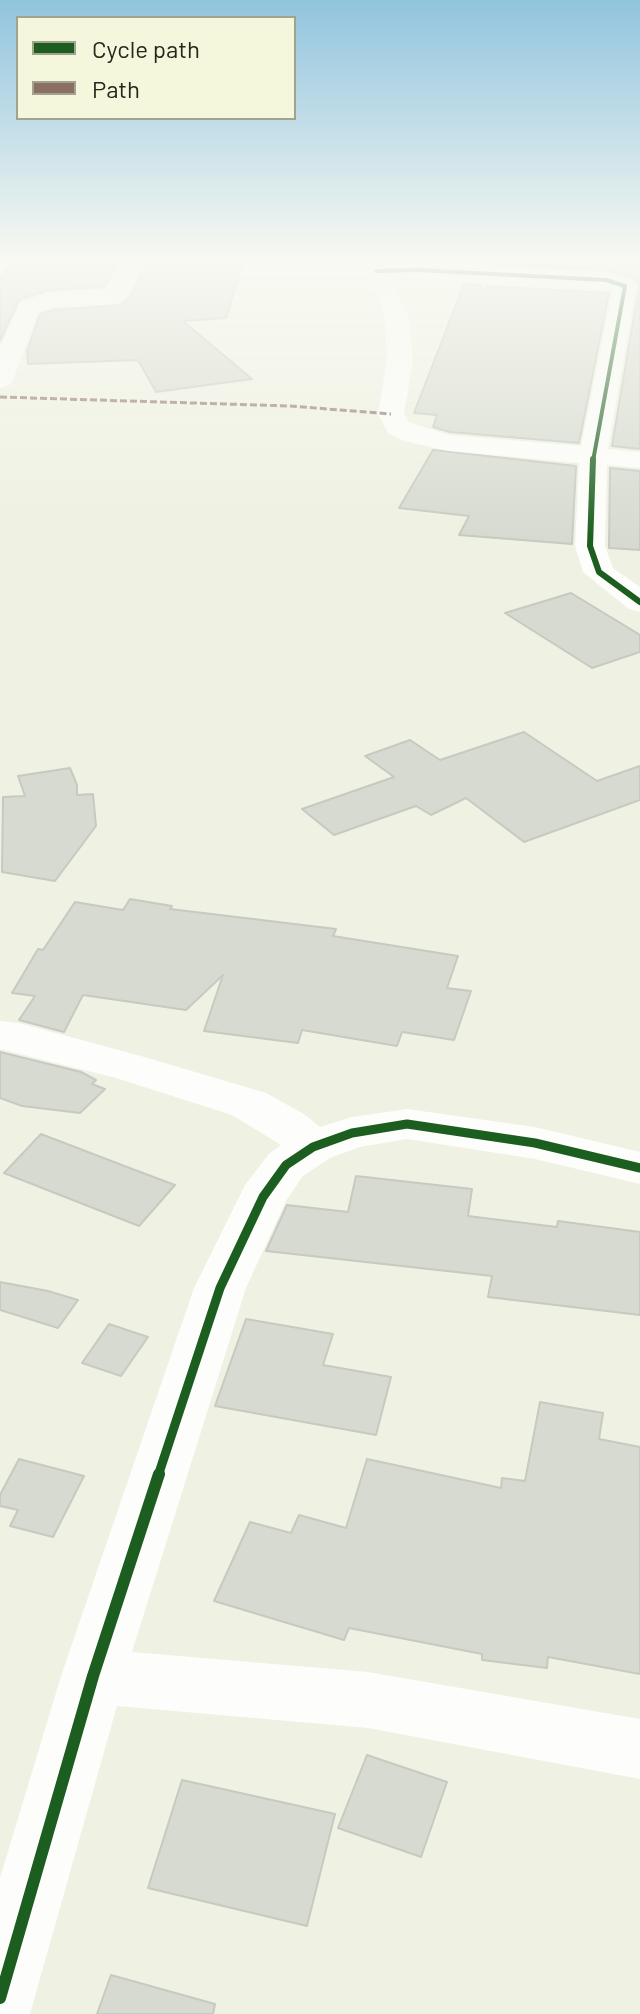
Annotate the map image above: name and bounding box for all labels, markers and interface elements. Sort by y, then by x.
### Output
legend [16,16,296,120]
text: Cycle path [92,34,200,63]
text: Path [92,74,140,103]

